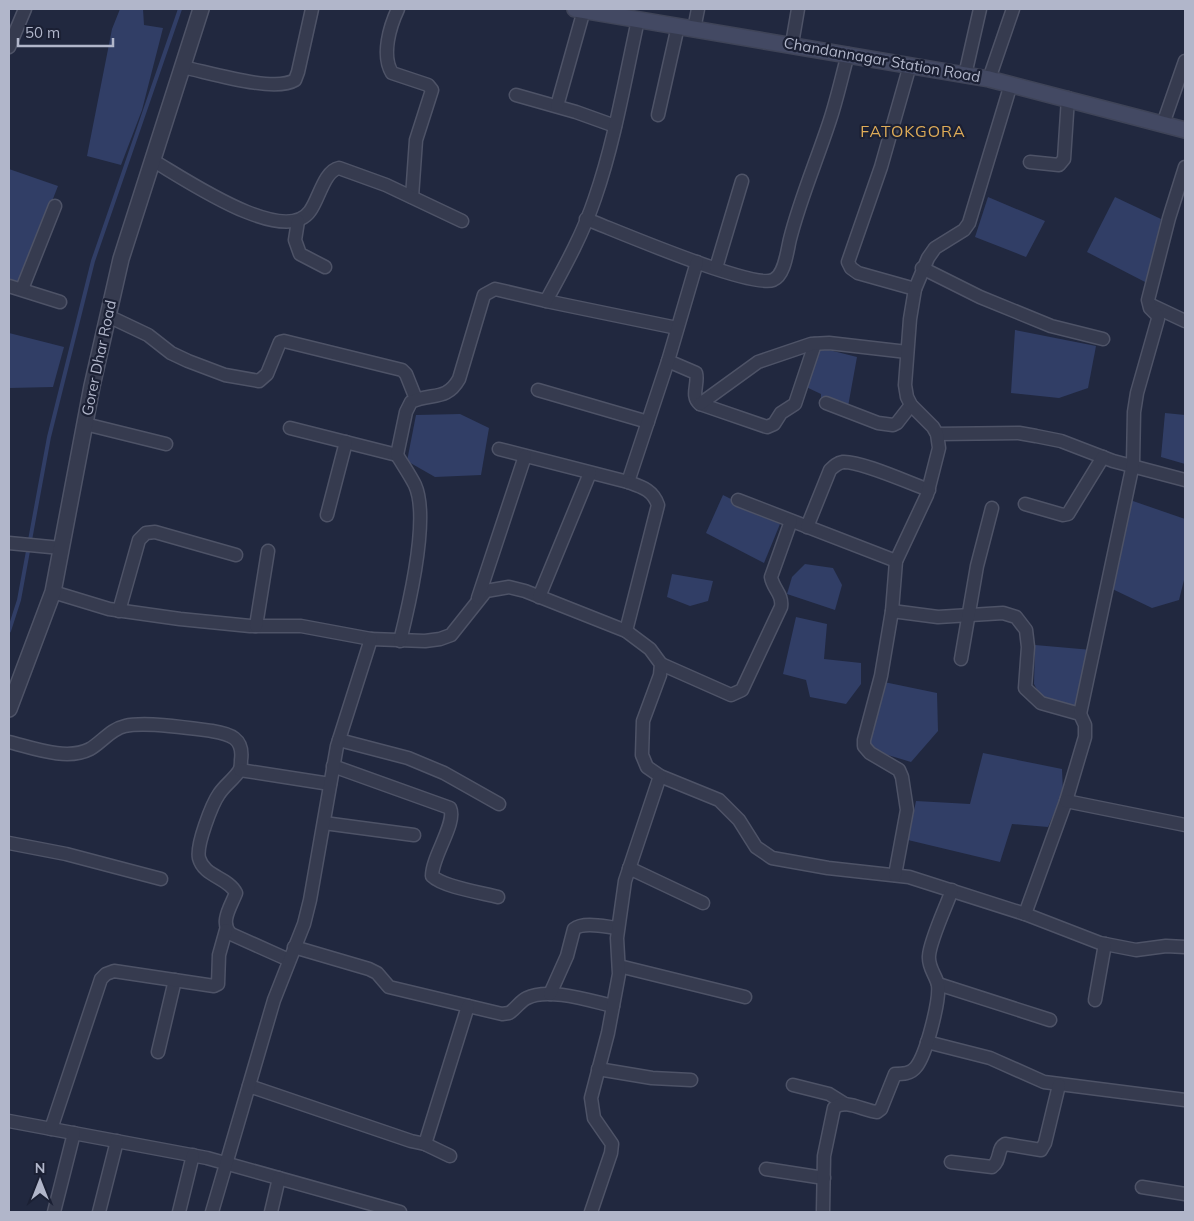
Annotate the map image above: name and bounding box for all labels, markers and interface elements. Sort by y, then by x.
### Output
scale bar [18,15,112,47]
text: 50 m [25,23,60,42]
street label: Chandannagar Station Road [782,33,982,86]
district label: FATOKGORA [860,121,966,141]
street label: Gorer Dhar Road [77,298,120,417]
north arrow [15,1156,65,1206]
text: N [35,1159,45,1177]

